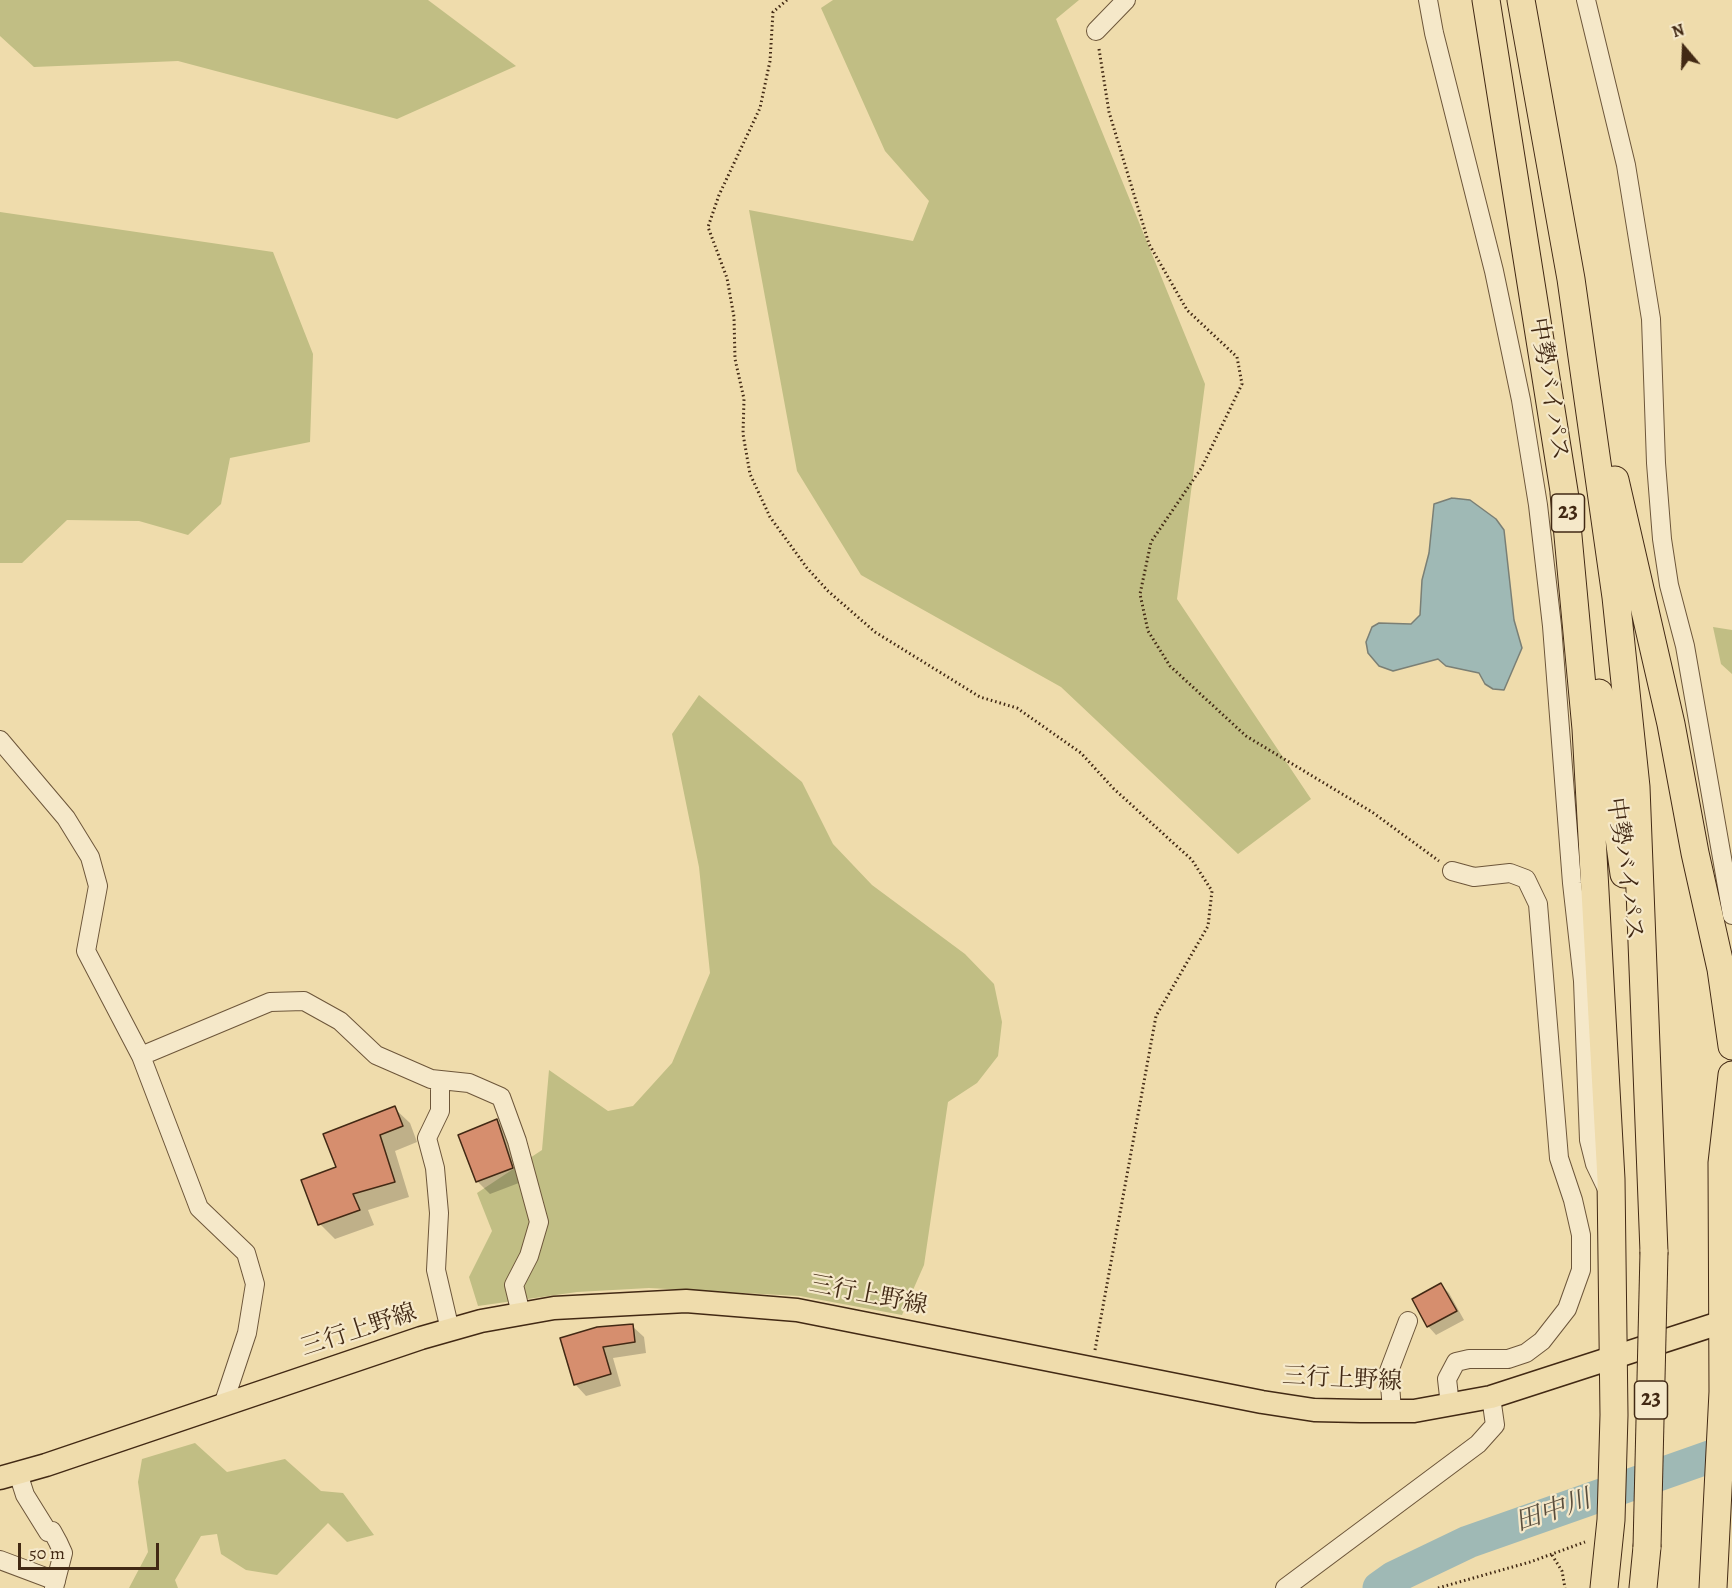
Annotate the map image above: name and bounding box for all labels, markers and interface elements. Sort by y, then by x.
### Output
north arrow [1654,18,1714,78]
text: N [1669,19,1687,43]
street label: 中勢バイパス [1523,316,1573,462]
road number: 23 [1552,494,1584,532]
street label: 中勢バイパス [1600,796,1648,942]
street label: 三行上野線 [806,1270,930,1322]
street label: 三行上野線 [297,1299,421,1363]
street label: 三行上野線 [1281,1362,1403,1398]
road number: 23 [1634,1381,1668,1419]
water label: 田中川 [1511,1485,1595,1539]
scale bar [21,1531,162,1569]
text: 50 m [29,1541,65,1565]

